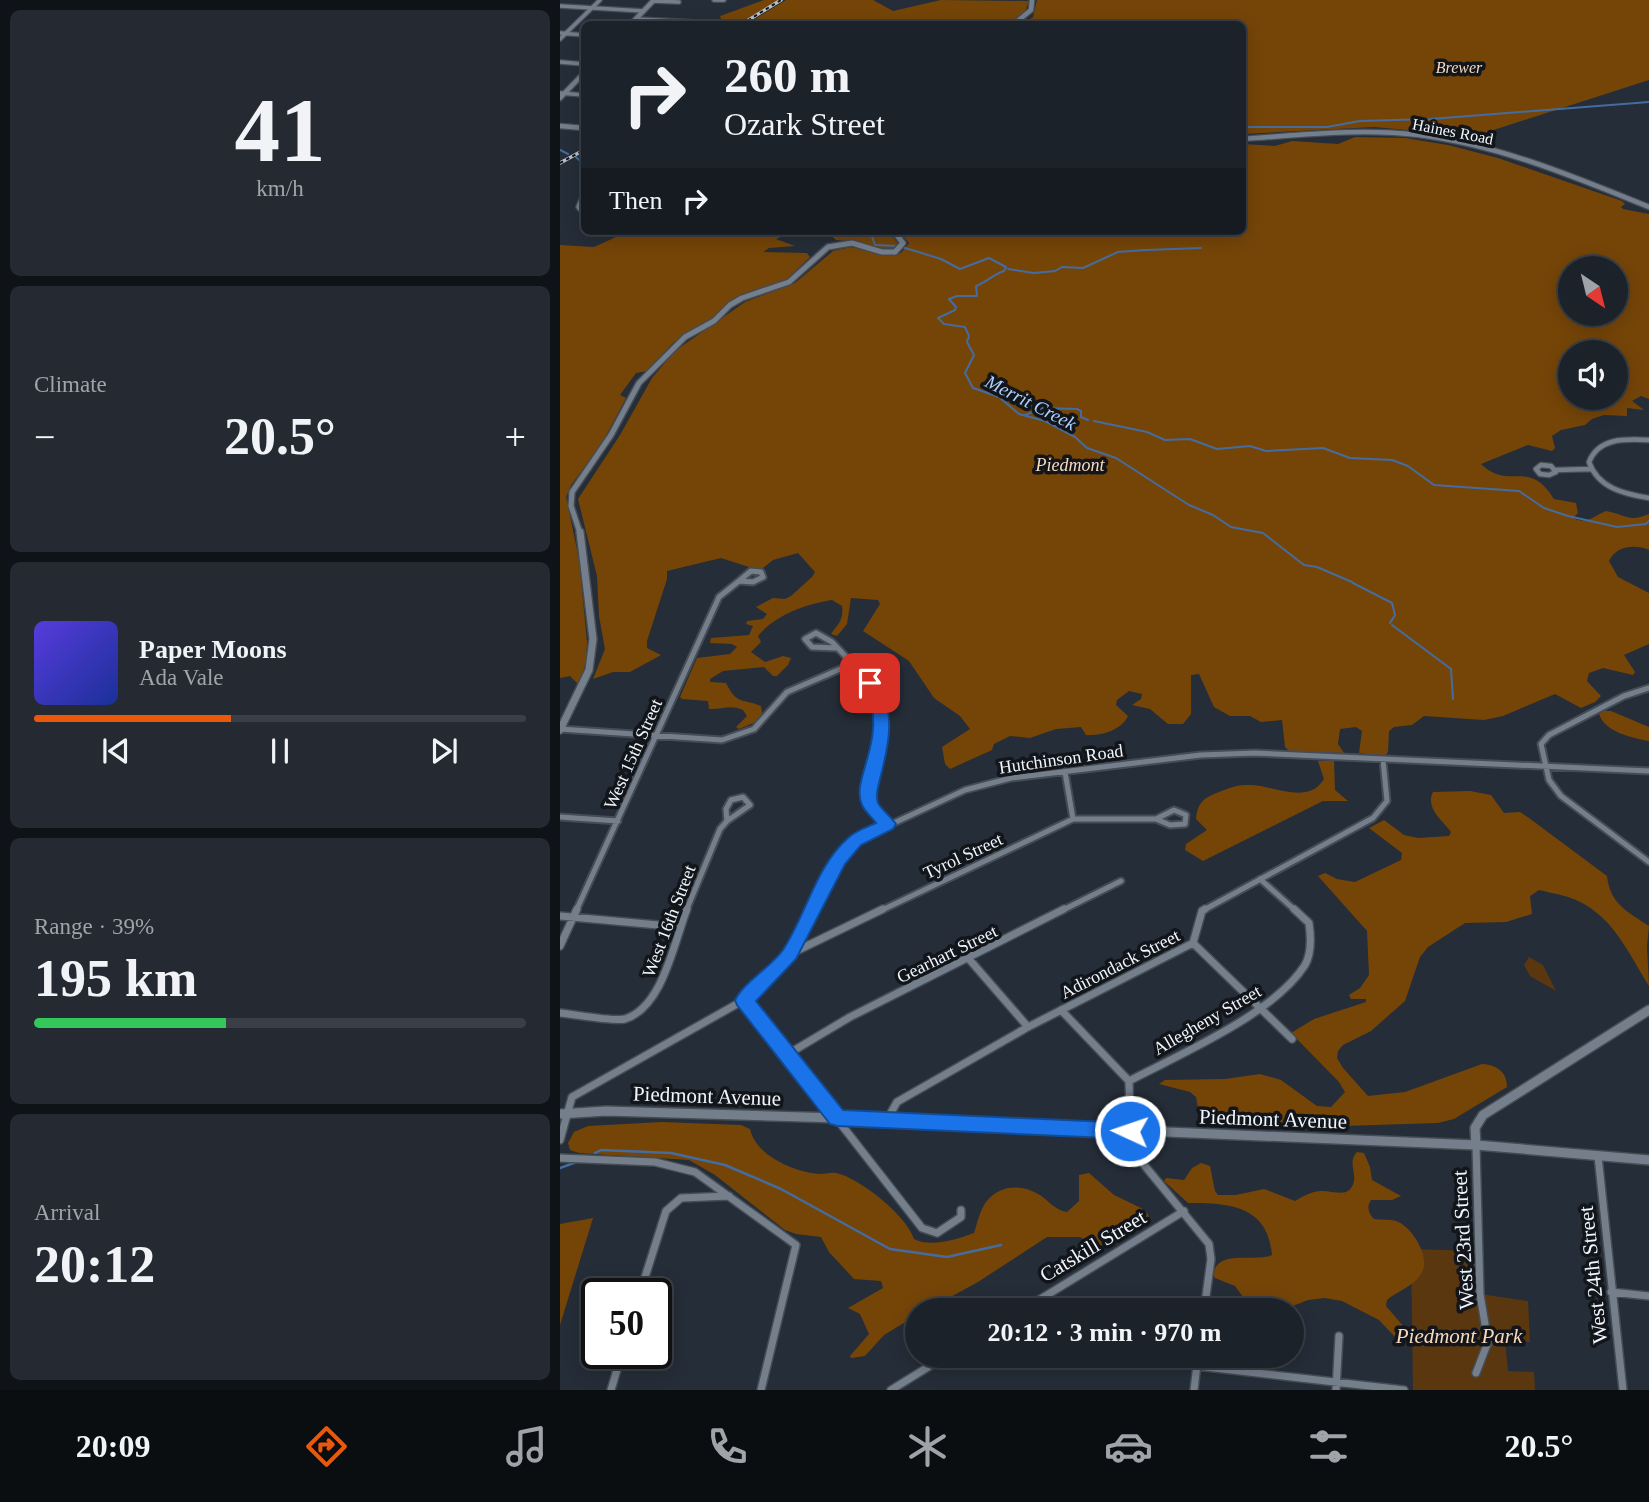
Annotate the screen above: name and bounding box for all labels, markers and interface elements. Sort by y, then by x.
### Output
text: 260 m [724,48,851,103]
icon: right [609,49,700,140]
park label: Brewer [1436,59,1483,76]
text: 41 [235,80,326,181]
text: Ozark Street [724,106,885,142]
street label: Haines Road [1411,115,1495,148]
text: km/h [256,176,304,201]
icon: right [676,182,714,220]
text: Then [609,186,662,215]
north arrow [1558,256,1628,326]
map controls [1558,256,1628,410]
button: sound [1558,340,1628,410]
water label: Merrit Creek [981,370,1080,435]
text: Climate [34,372,107,397]
text: 20.5° [224,408,336,465]
text: − [34,416,55,458]
text: + [505,416,526,458]
park label: Piedmont [1035,455,1105,475]
text: Paper Moons [139,635,287,664]
pin [840,653,900,713]
icon: arrive [851,664,889,702]
text: Ada Vale [139,665,224,690]
street label: West 15th Street [600,696,666,812]
icon: previous [97,732,135,770]
icon: pause [261,732,299,770]
icon: next [425,732,463,770]
street label: Hutchinson Road [997,740,1125,778]
street label: Tyrol Street [920,829,1006,883]
street label: West 16th Street [638,862,700,980]
text: Range · 39% [34,914,154,939]
street label: Gearhart Street [893,921,1001,987]
street label: Adirondack Street [1057,925,1183,1003]
text: 195 km [34,950,197,1007]
street label: Allegheny Street [1149,981,1265,1059]
street label: Piedmont Avenue [632,1081,782,1111]
position arrow [1093,1094,1167,1168]
street label: Piedmont Avenue [1198,1104,1348,1134]
street label: West 23rd Street [1447,1170,1479,1310]
text: Arrival [34,1200,100,1225]
street label: Catskill Street [1036,1205,1151,1287]
street label: West 24th Street [1574,1205,1612,1345]
text: 20:12 [34,1236,155,1293]
speed limit sign: 50 [581,1278,672,1369]
text: 20:12 · 3 min · 970 m [988,1318,1222,1347]
park label: Piedmont Park [1395,1324,1523,1348]
icon: directions [302,1422,351,1471]
icon: music [502,1422,551,1471]
icon: phone [703,1422,752,1471]
icon: climate [903,1422,952,1471]
icon: car [1104,1422,1153,1471]
icon: filters [1304,1422,1353,1471]
text: 20:09 [76,1428,150,1464]
text: 20.5° [1504,1428,1573,1464]

